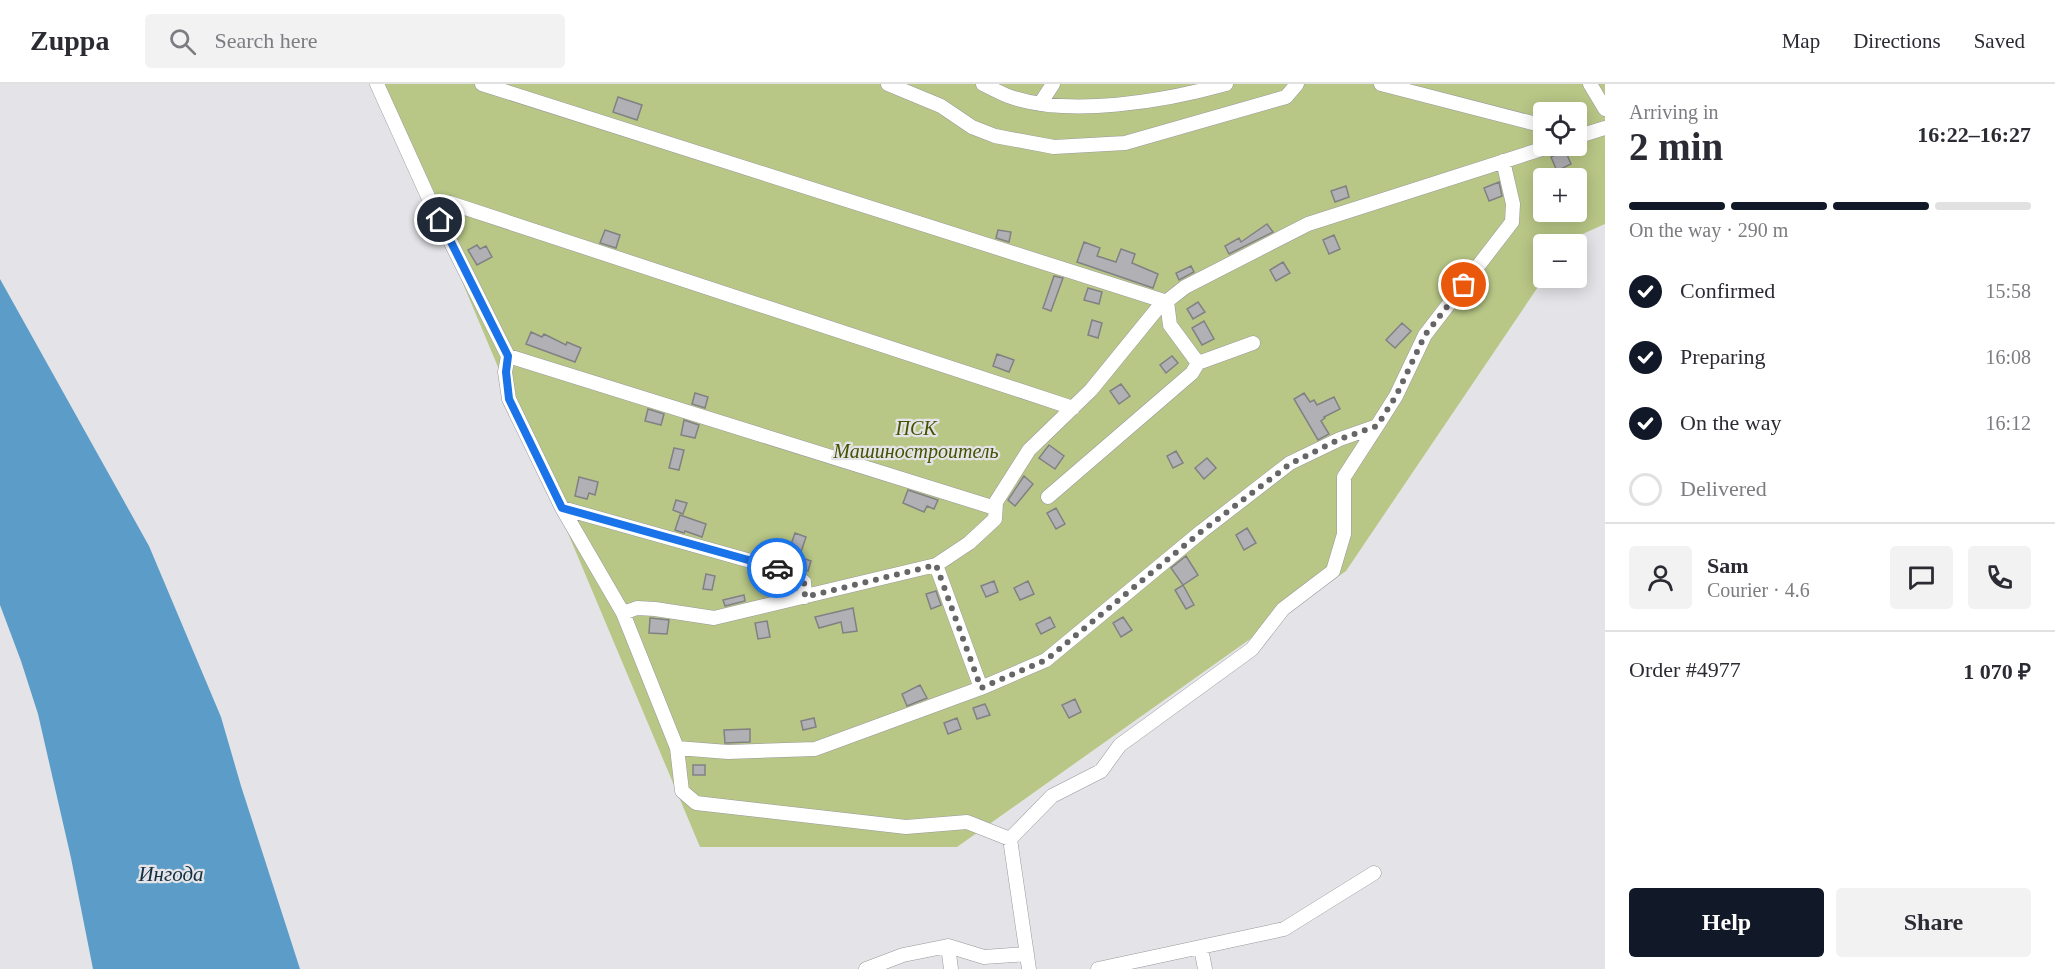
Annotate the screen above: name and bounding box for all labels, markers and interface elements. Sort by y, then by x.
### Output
search box [145,14,565,68]
text: Zuppa [30,25,109,56]
icon: search [166,25,199,58]
text: Search here [214,28,318,53]
text: Map [1782,29,1820,53]
text: Directions [1853,29,1941,53]
text: Saved [1974,29,2025,53]
text: Arriving in [1629,101,1718,123]
map controls [1533,102,1587,288]
button: locate [1533,102,1587,156]
text: 16:22–16:27 [1917,122,2031,147]
text: 2 min [1629,125,1723,168]
button: + [1533,168,1587,222]
pin [414,194,465,245]
icon: home [423,203,456,236]
text: On the way · 290 m [1629,219,1788,241]
button: − [1533,234,1587,288]
pin [1438,259,1489,310]
icon: bag [1447,268,1480,301]
icon: check [1629,275,1662,308]
text: Confirmed [1680,278,1775,303]
text: 15:58 [1985,280,2031,302]
icon: check [1629,341,1662,374]
text: Preparing [1680,344,1766,369]
text: 16:08 [1985,346,2031,368]
icon: check [1629,407,1662,440]
text: On the way [1680,410,1781,435]
text: 16:12 [1985,412,2031,434]
park label: ПСК Машиностроитель [832,417,999,463]
text: Delivered [1680,476,1767,501]
courier [747,538,807,598]
button: person [1629,546,1692,609]
button: chat [1890,546,1953,609]
button: phone [1968,546,2031,609]
icon: car [761,552,794,585]
text: Sam [1707,553,1749,578]
text: Courier · 4.6 [1707,579,1810,601]
text: Order #4977 [1629,657,1741,682]
text: 1 070 ₽ [1963,659,2031,684]
water label: Ингода [137,862,204,886]
button: Help [1629,888,1824,957]
button: Share [1836,888,2031,957]

